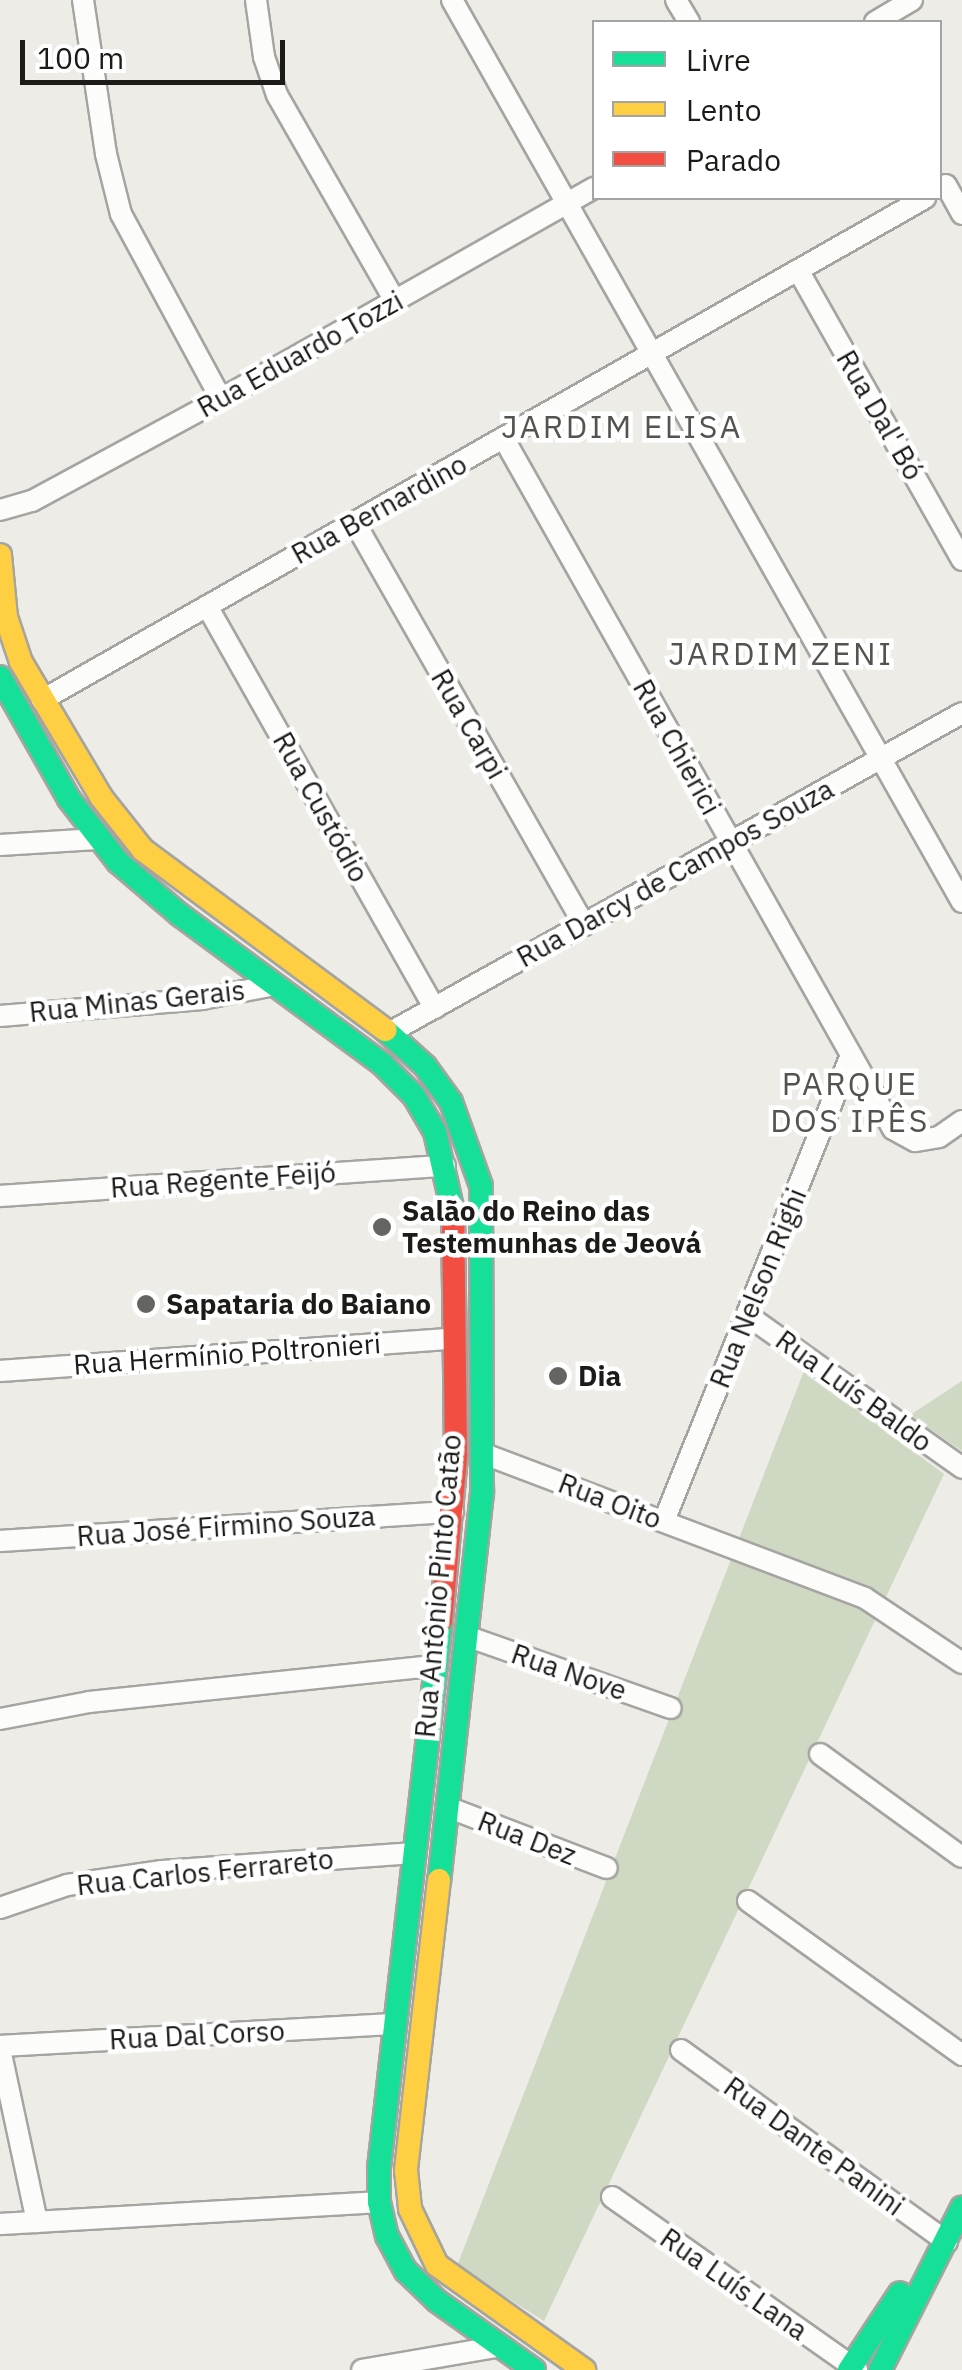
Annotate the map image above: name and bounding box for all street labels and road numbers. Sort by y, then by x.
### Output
street label: Rua Eduardo Tozzi [191,284,409,424]
street label: Rua Dal' Bó [829,344,931,486]
street label: Rua Bernardino [286,447,472,571]
street label: Rua Carpi [424,663,514,785]
street label: Rua Chierici [626,674,728,820]
street label: Rua Custódio [266,726,376,888]
street label: Rua Darcy de Campos Souza [511,772,839,974]
street label: Rua Minas Gerais [27,973,247,1029]
street label: Rua Regente Feijó [109,1155,337,1205]
street label: Rua Nelson Righi [703,1183,813,1393]
street label: Rua Luís Baldo [769,1323,939,1459]
street label: Rua Hermínio Poltronieri [72,1326,382,1382]
street label: Rua Antônio Pinto Catão [408,1433,468,1739]
street label: Rua Oito [554,1466,666,1536]
street label: Rua José Firmino Souza [76,1499,376,1553]
street label: Rua Nove [507,1637,631,1707]
street label: Rua Dez [473,1804,581,1872]
street label: Rua Carlos Ferrareto [75,1842,335,1902]
street label: Rua Dal Corso [108,2014,286,2056]
street label: Rua Dante Panini [717,2069,911,2223]
street label: Rua Luís Lana [654,2221,814,2347]

